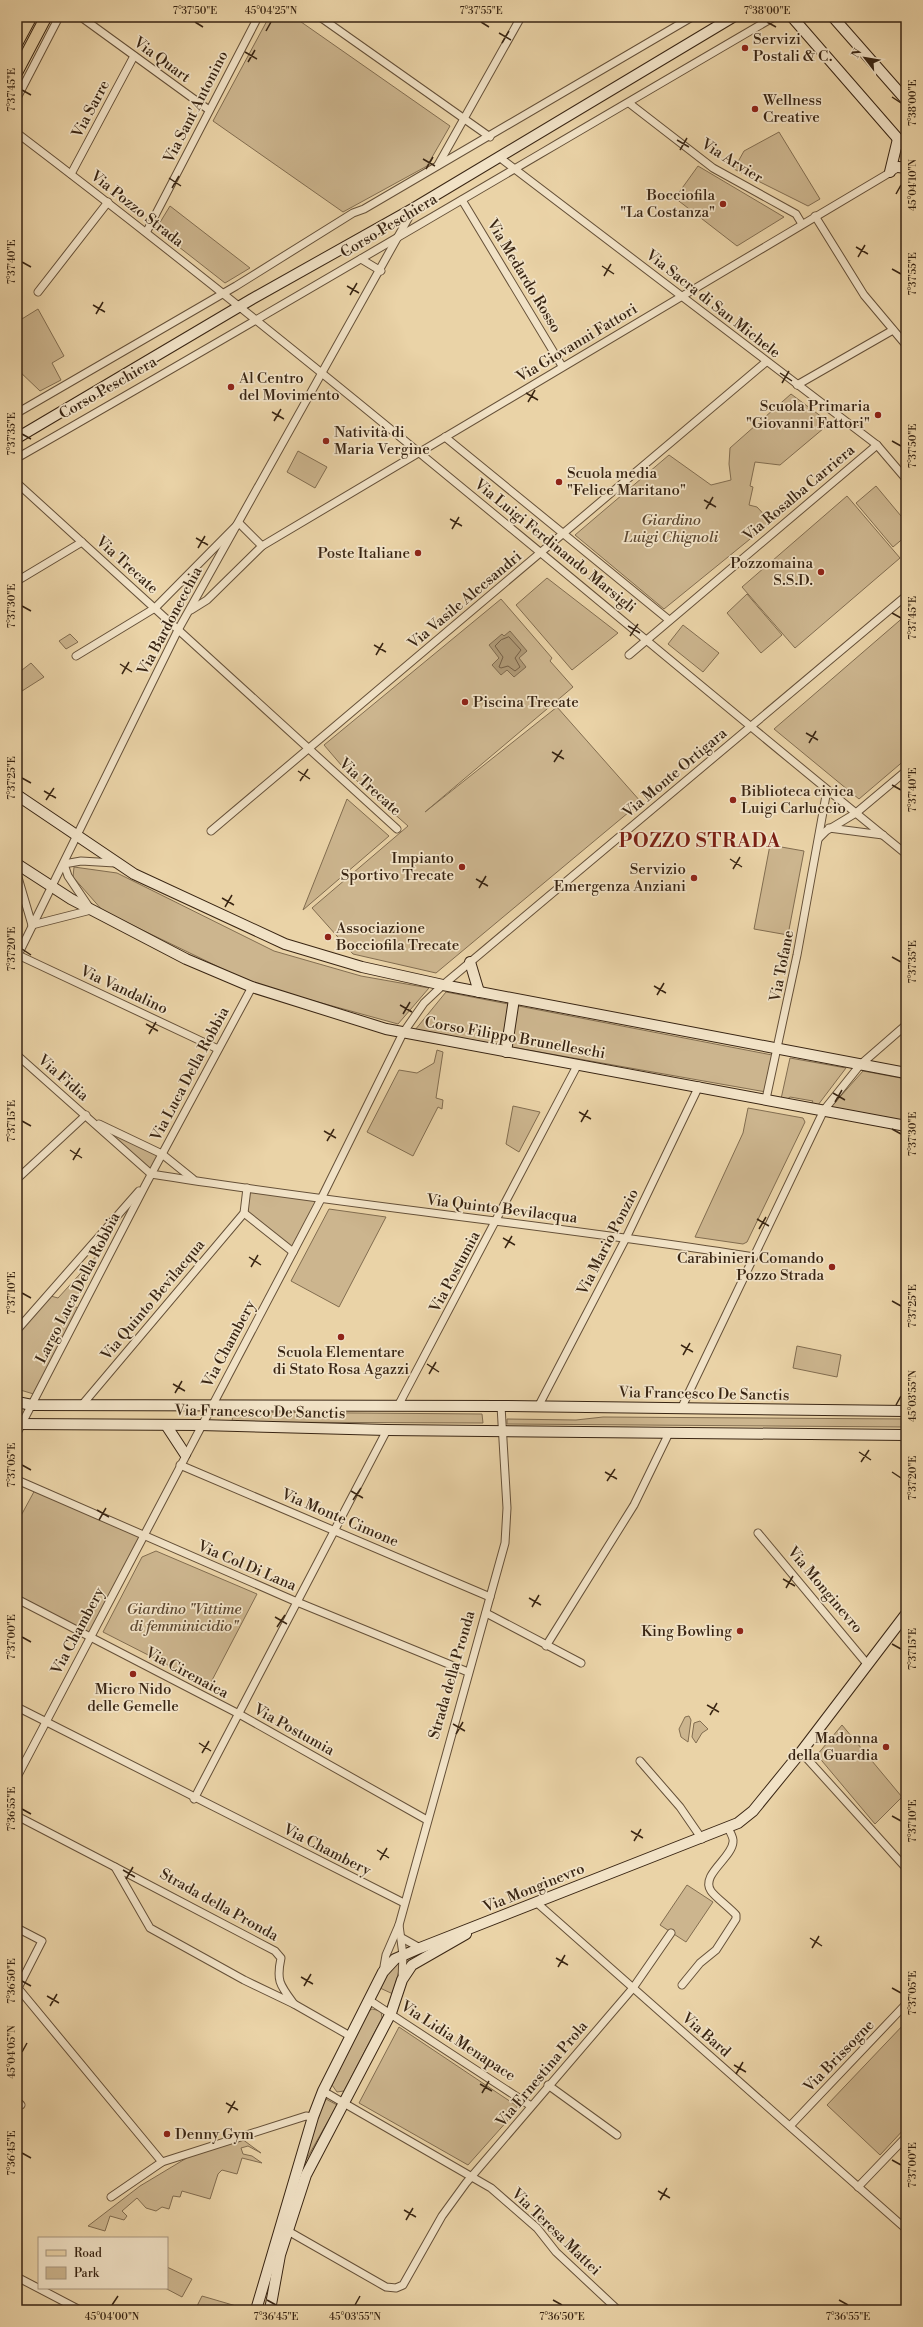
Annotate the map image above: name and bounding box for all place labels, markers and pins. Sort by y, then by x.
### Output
place label: Servizi Postali & C. [753,30,832,66]
marker: Servizi Postali & C. [740,43,750,53]
place label: Wellness Creative [762,91,822,127]
marker: Wellness Creative [750,104,760,114]
place label: Bocciofila "La Costanza" [620,186,715,222]
marker: Bocciofila "La Costanza" [718,199,728,209]
place label: Al Centro del Movimento [238,369,340,405]
marker: Al Centro del Movimento [226,382,236,392]
place label: Scuola Primaria "Giovanni Fattori" [746,397,870,433]
marker: Scuola Primaria "Giovanni Fattori" [873,410,883,420]
place label: Natività di Maria Vergine [334,423,430,459]
marker: Natività di Maria Vergine [321,436,331,446]
place label: Scuola media "Felice Maritano" [567,464,686,500]
marker: Scuola media "Felice Maritano" [554,477,564,487]
place label: Poste Italiane [317,544,410,563]
marker: Poste Italiane [413,548,423,558]
place label: Pozzomaina S.S.D. [730,554,813,590]
marker: Pozzomaina S.S.D. [816,567,826,577]
place label: Piscina Trecate [473,693,579,712]
marker: Piscina Trecate [460,697,470,707]
place label: Biblioteca civica Luigi Carluccio [740,782,854,818]
marker: Biblioteca civica Luigi Carluccio [728,795,738,805]
place label: Impianto Sportivo Trecate [341,849,454,885]
place label: Servizio Emergenza Anziani [554,860,686,896]
marker: Impianto Sportivo Trecate [457,862,467,872]
marker: Servizio Emergenza Anziani [689,873,699,883]
place label: Associazione Bocciofila Trecate [335,919,459,955]
marker: Associazione Bocciofila Trecate [323,932,333,942]
place label: Carabinieri Comando Pozzo Strada [677,1249,824,1285]
marker: Carabinieri Comando Pozzo Strada [827,1262,837,1272]
marker: Scuola Elementare di Stato Rosa Agazzi [336,1332,346,1342]
place label: Scuola Elementare di Stato Rosa Agazzi [273,1343,409,1379]
place label: King Bowling [641,1622,732,1641]
marker: King Bowling [735,1626,745,1636]
marker: Micro Nido delle Gemelle [128,1669,138,1679]
place label: Micro Nido delle Gemelle [87,1680,179,1716]
place label: Madonna della Guardia [788,1729,878,1765]
marker: Madonna della Guardia [881,1742,891,1752]
place label: Denny Gym [175,2125,254,2144]
marker: Denny Gym [162,2129,172,2139]

